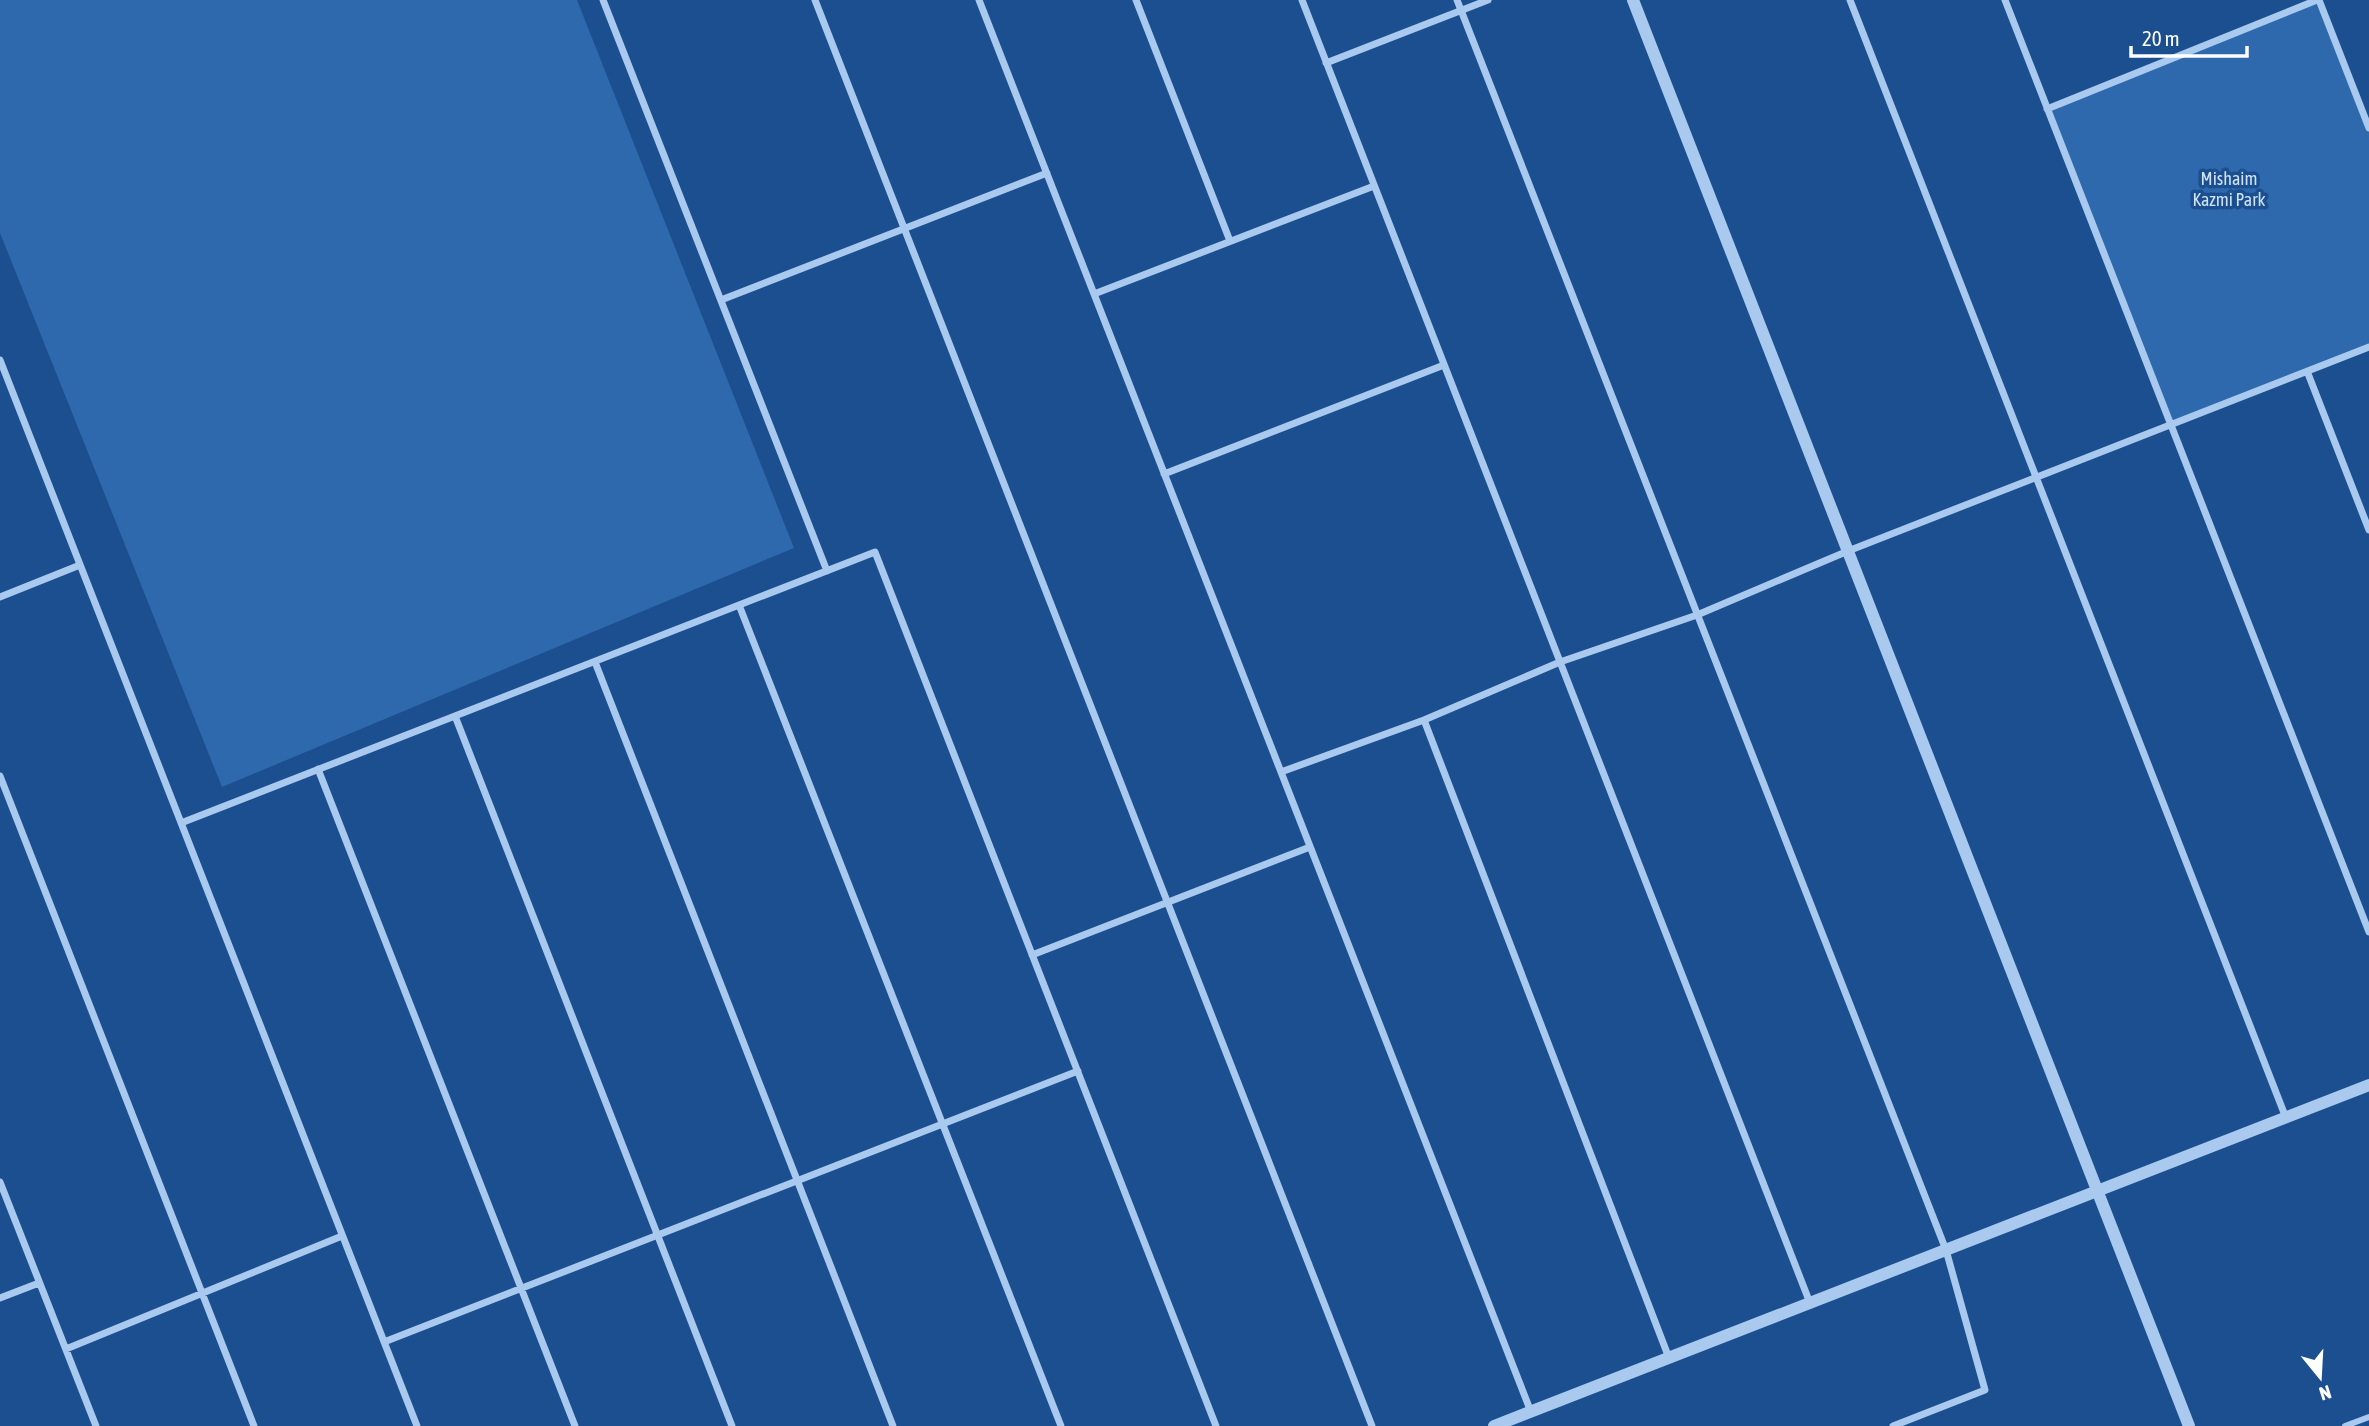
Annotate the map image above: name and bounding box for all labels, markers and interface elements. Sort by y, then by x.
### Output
scale bar [2131,14,2246,58]
text: 20 m [2142,26,2180,50]
park label: Mishaim Kazmi Park [2193,168,2266,210]
north arrow [2285,1342,2355,1412]
text: N [2317,1381,2334,1405]

